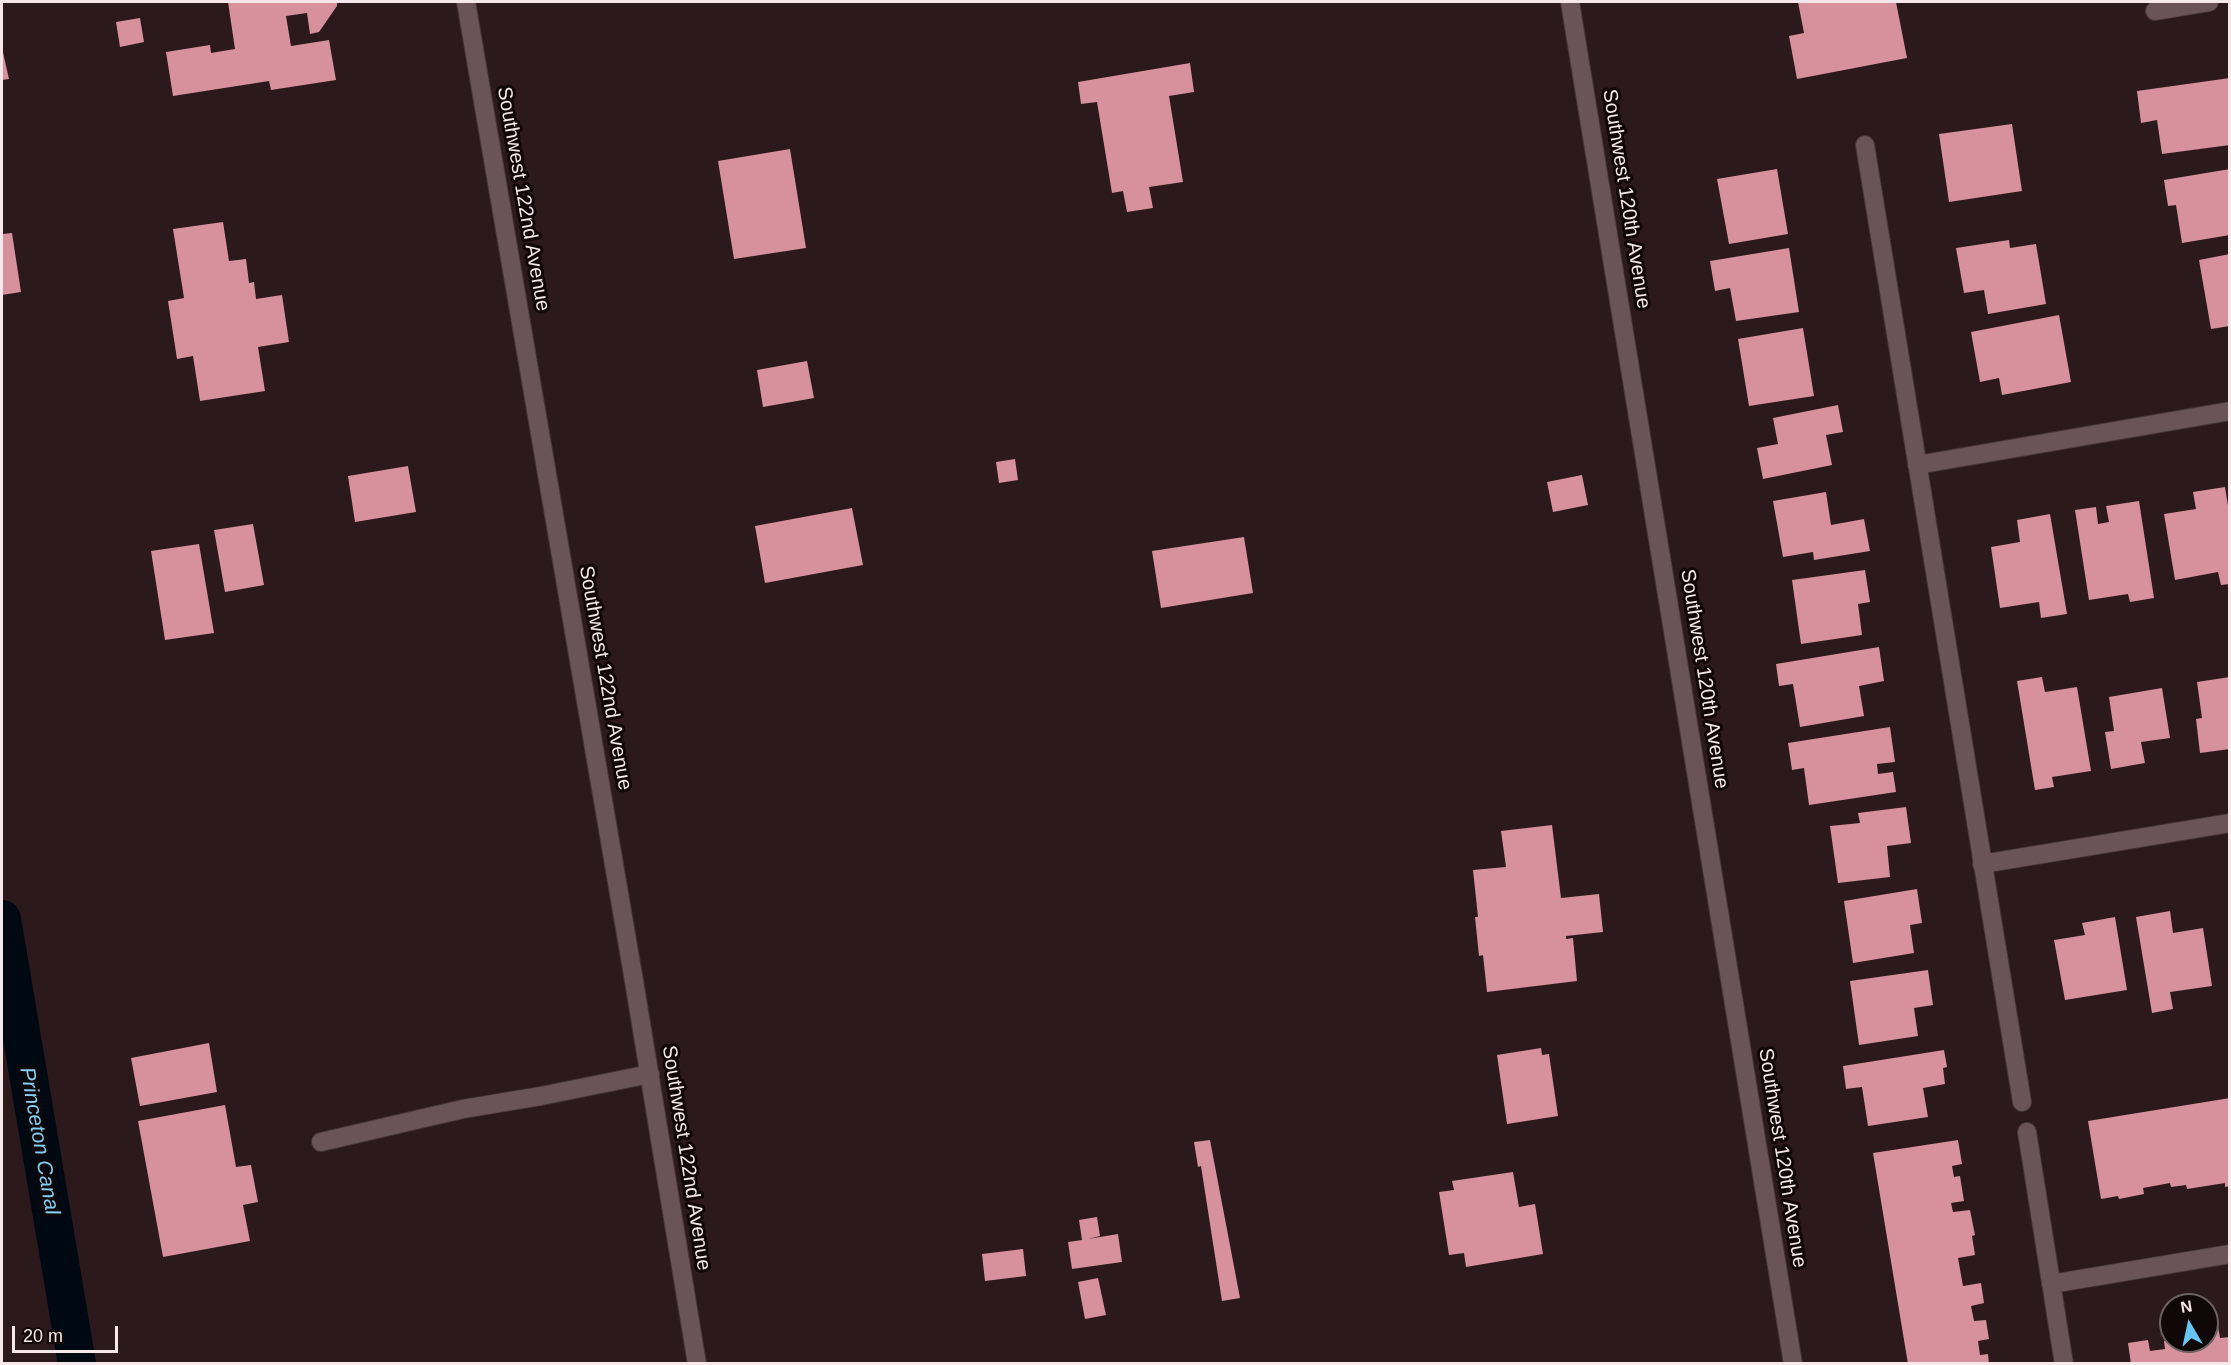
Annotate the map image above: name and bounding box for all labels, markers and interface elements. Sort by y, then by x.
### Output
street label: Southwest 122nd Avenue [491,85,555,313]
street label: Southwest 120th Avenue [1597,87,1655,311]
street label: Southwest 122nd Avenue [573,564,637,792]
street label: Southwest 120th Avenue [1675,567,1733,791]
street label: Southwest 122nd Avenue [656,1044,716,1272]
street label: Southwest 120th Avenue [1753,1046,1811,1270]
water label: Princeton Canal [14,1065,64,1217]
north arrow [2159,1293,2219,1353]
text: N [2179,1297,2193,1316]
scale bar [15,1314,122,1352]
text: 20 m [23,1326,63,1346]

